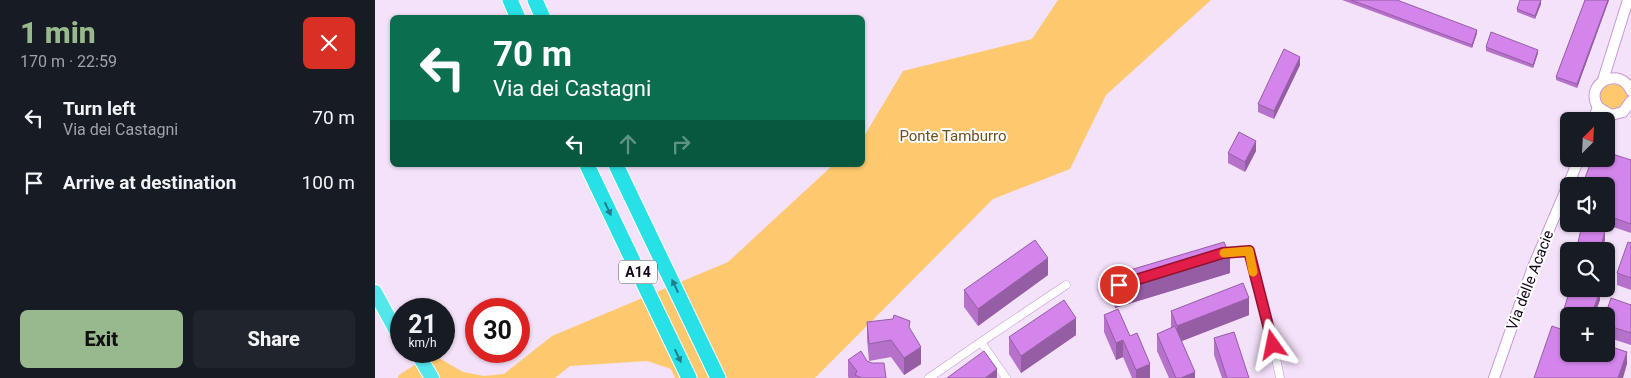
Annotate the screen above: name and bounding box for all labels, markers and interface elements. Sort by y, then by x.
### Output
text: 1 min [20,15,96,50]
button: close [303,17,355,69]
text: 70 m [493,34,572,75]
icon: left [410,35,475,100]
text: 170 m · 22:59 [20,52,117,71]
text: Via dei Castagni [493,76,651,101]
text: Turn left [63,97,136,120]
icon: left [20,104,48,132]
text: 70 m [312,106,355,129]
north arrow [1560,112,1615,168]
map controls [1560,112,1615,362]
text: Via dei Castagni [63,120,178,139]
park label: Ponte Tamburro [899,127,1007,145]
icon: left [561,130,589,158]
icon: ahead [614,130,642,158]
icon: right [667,130,695,158]
icon: arrive [20,169,48,197]
text: Arrive at destination [63,171,236,194]
text: 100 m [302,171,355,194]
button: sound [1560,177,1615,232]
one-way arrow [604,202,612,216]
street label: Via delle Acacie [1503,227,1557,333]
button: search [1560,242,1615,297]
road number: A14 [619,260,657,284]
pin [1098,264,1140,306]
icon: arrive [1105,271,1133,299]
one-way arrow [670,279,678,293]
speed limit sign: 30 [465,298,530,363]
button: + [1560,307,1615,362]
button: Exit [20,310,183,368]
button: Share [193,310,355,368]
text: 21 [408,310,437,339]
position arrow [1246,318,1298,370]
text: km/h [408,336,437,350]
one-way arrow [674,349,682,363]

